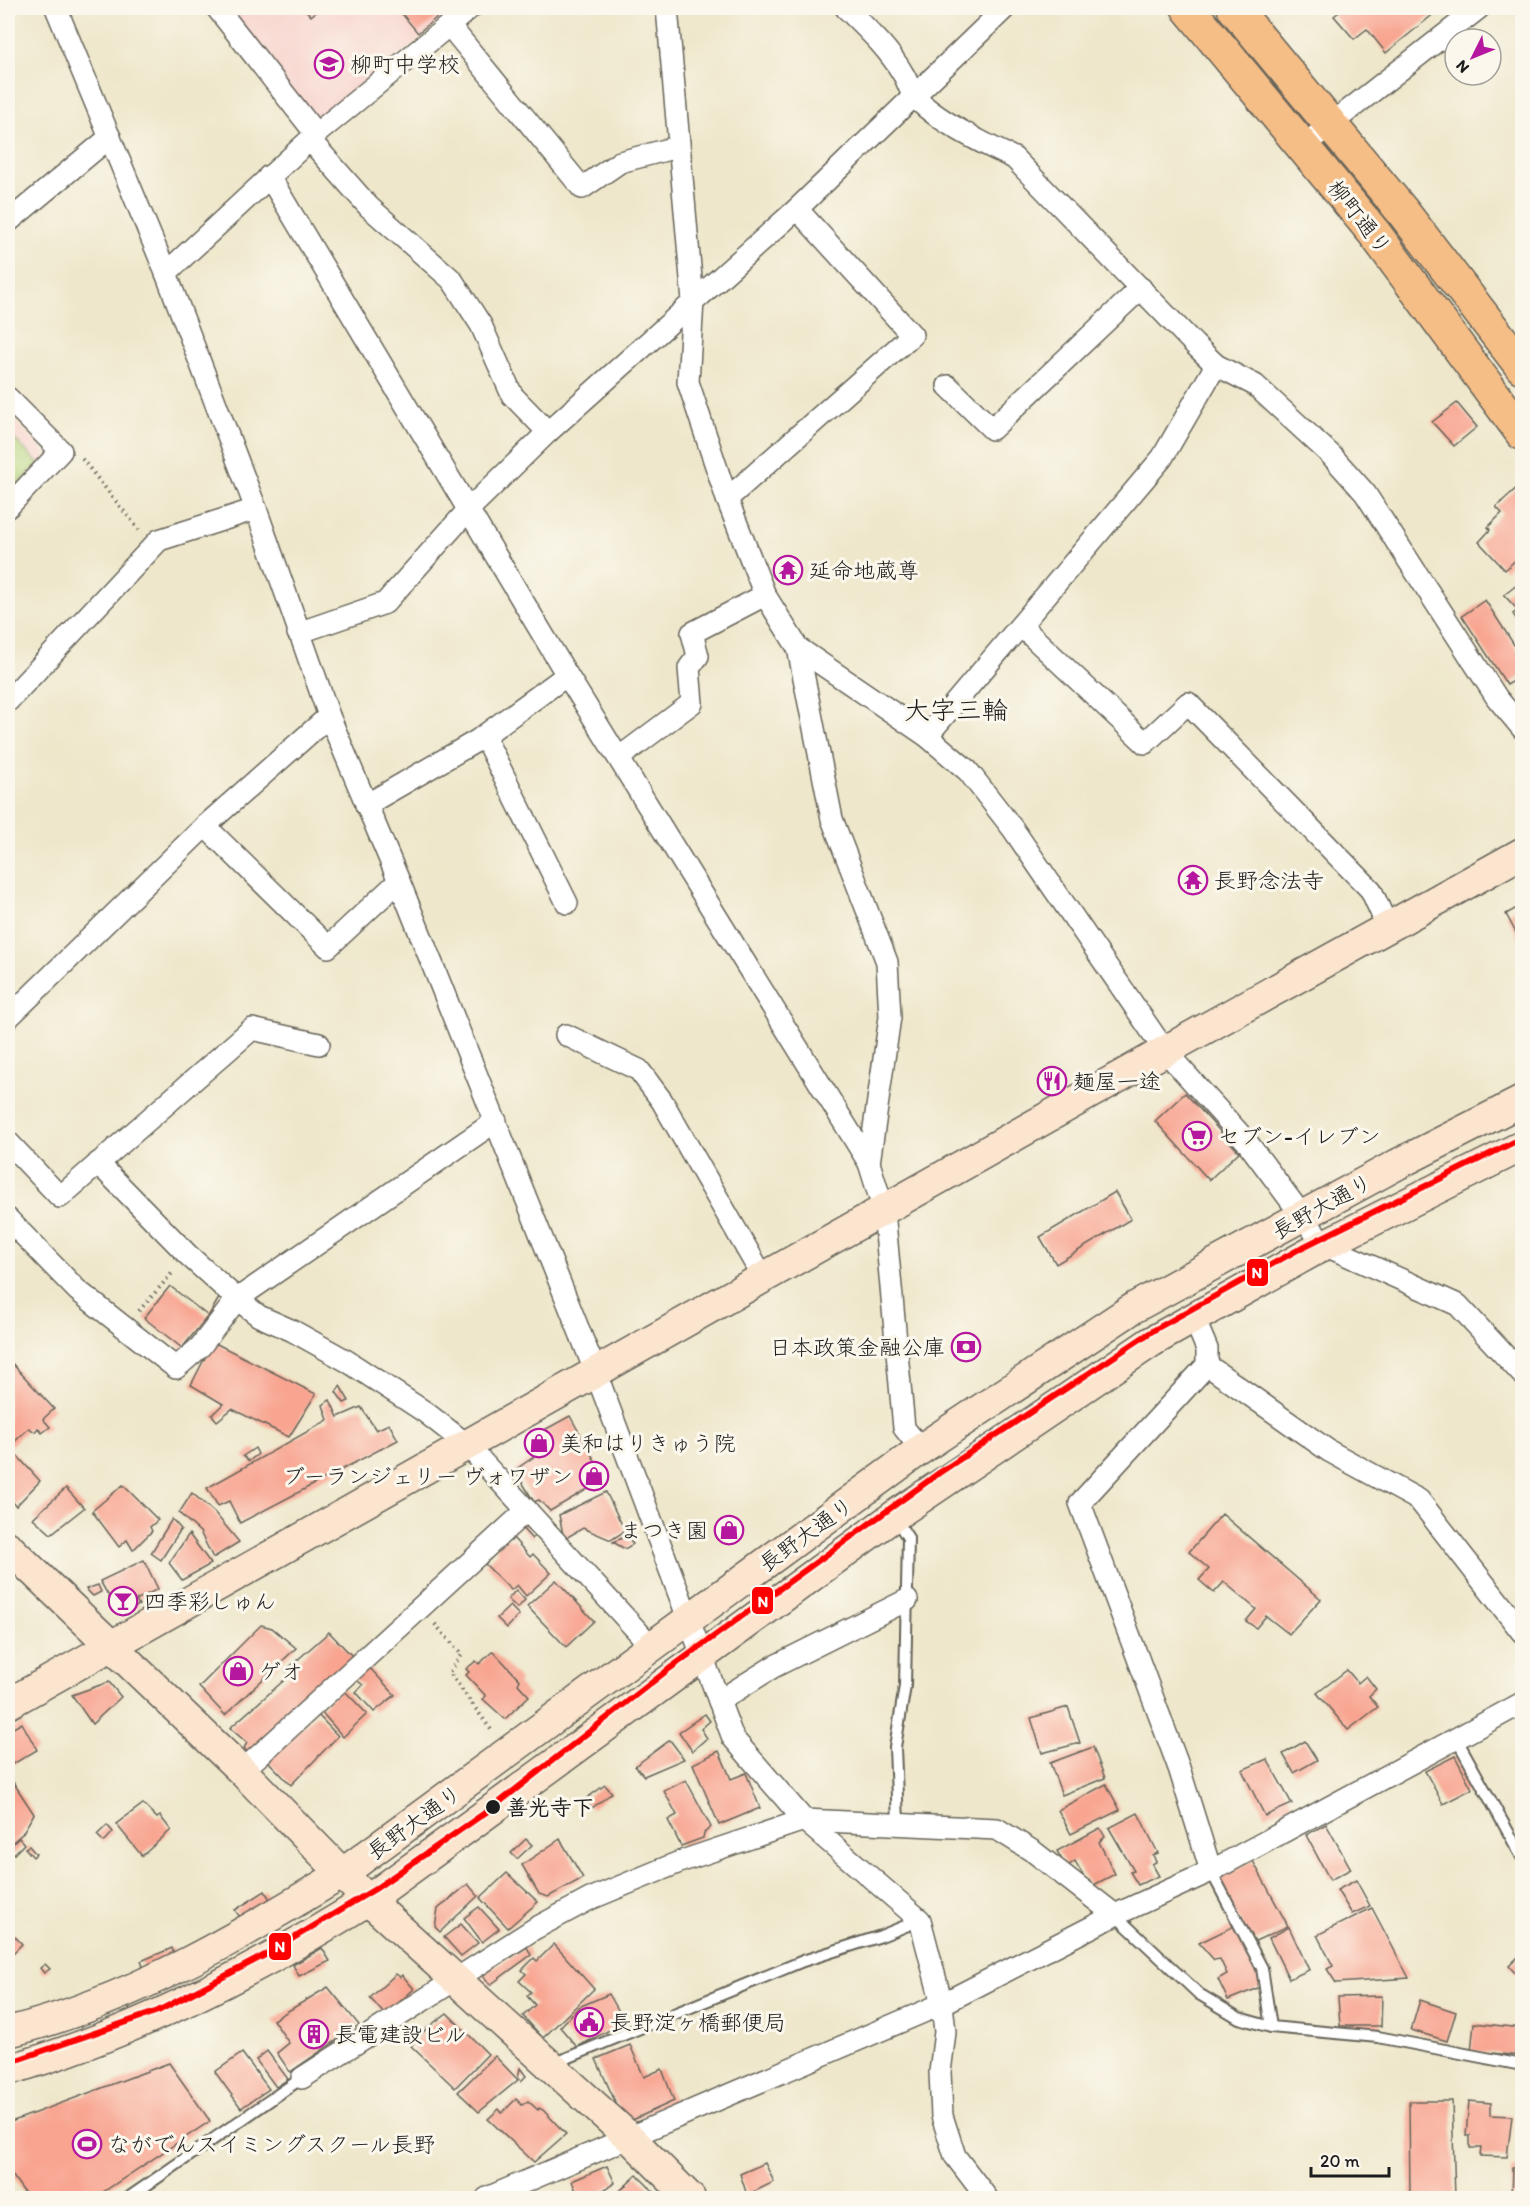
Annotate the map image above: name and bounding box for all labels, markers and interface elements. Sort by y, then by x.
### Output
north arrow [1443,27,1503,87]
school or university icon: 柳町中学校 [313,48,345,80]
place label: 柳町中学校 [350,51,460,78]
text: N [1452,56,1473,77]
street label: 柳町通り [1322,174,1397,260]
temple icon: 延命地蔵尊 [772,554,804,586]
place label: 延命地蔵尊 [809,557,919,584]
district label: 大字三輪 [904,694,1008,726]
temple icon: 長野念法寺 [1177,864,1209,896]
place label: 長野念法寺 [1214,867,1324,894]
restaurant icon: 麺屋一途 [1036,1065,1068,1097]
place label: 麺屋一途 [1073,1068,1161,1095]
supermarket icon: セブン-イレブン [1181,1120,1213,1152]
place label: セブン-イレブン [1218,1123,1381,1150]
street label: 長野大通り [1268,1168,1377,1245]
line badge: N [1246,1258,1269,1287]
text: N [1252,1263,1262,1282]
bank icon: 日本政策金融公庫 [950,1331,982,1363]
place label: 日本政策金融公庫 [769,1334,945,1361]
shop icon: 美和はりきゅう院 [523,1427,555,1459]
place label: 美和はりきゅう院 [560,1430,736,1457]
shop icon: ブーランジェリー ヴォワザン [578,1460,610,1492]
place label: ブーランジェリー ヴォワザン [283,1463,573,1490]
street label: 長野大通り [754,1491,859,1578]
shop icon: まつき園 [713,1514,745,1546]
place label: まつき園 [620,1517,708,1544]
bar icon: 四季彩しゅん [107,1585,139,1617]
line badge: N [751,1586,774,1615]
place label: 四季彩しゅん [144,1588,276,1615]
text: N [758,1592,768,1611]
shop icon: ゲオ [222,1655,254,1687]
place label: ゲオ [259,1658,303,1685]
street label: 長野大通り [362,1779,467,1866]
place label: 善光寺下 [506,1794,594,1821]
marker: 善光寺下 [484,1798,502,1816]
line badge: N [268,1932,292,1961]
text: N [275,1937,285,1956]
public building icon: 長野淀ヶ橋郵便局 [573,2006,605,2038]
place label: 長野淀ヶ橋郵便局 [610,2009,786,2036]
building icon: 長電建設ビル [298,2018,330,2050]
place label: 長電建設ビル [335,2021,467,2048]
sports icon: ながでんスイミングスクール長野 [71,2128,103,2160]
place label: ながでんスイミングスクール長野 [108,2131,435,2158]
scale bar [1311,2140,1389,2178]
text: 20 m [1320,2150,1360,2172]

